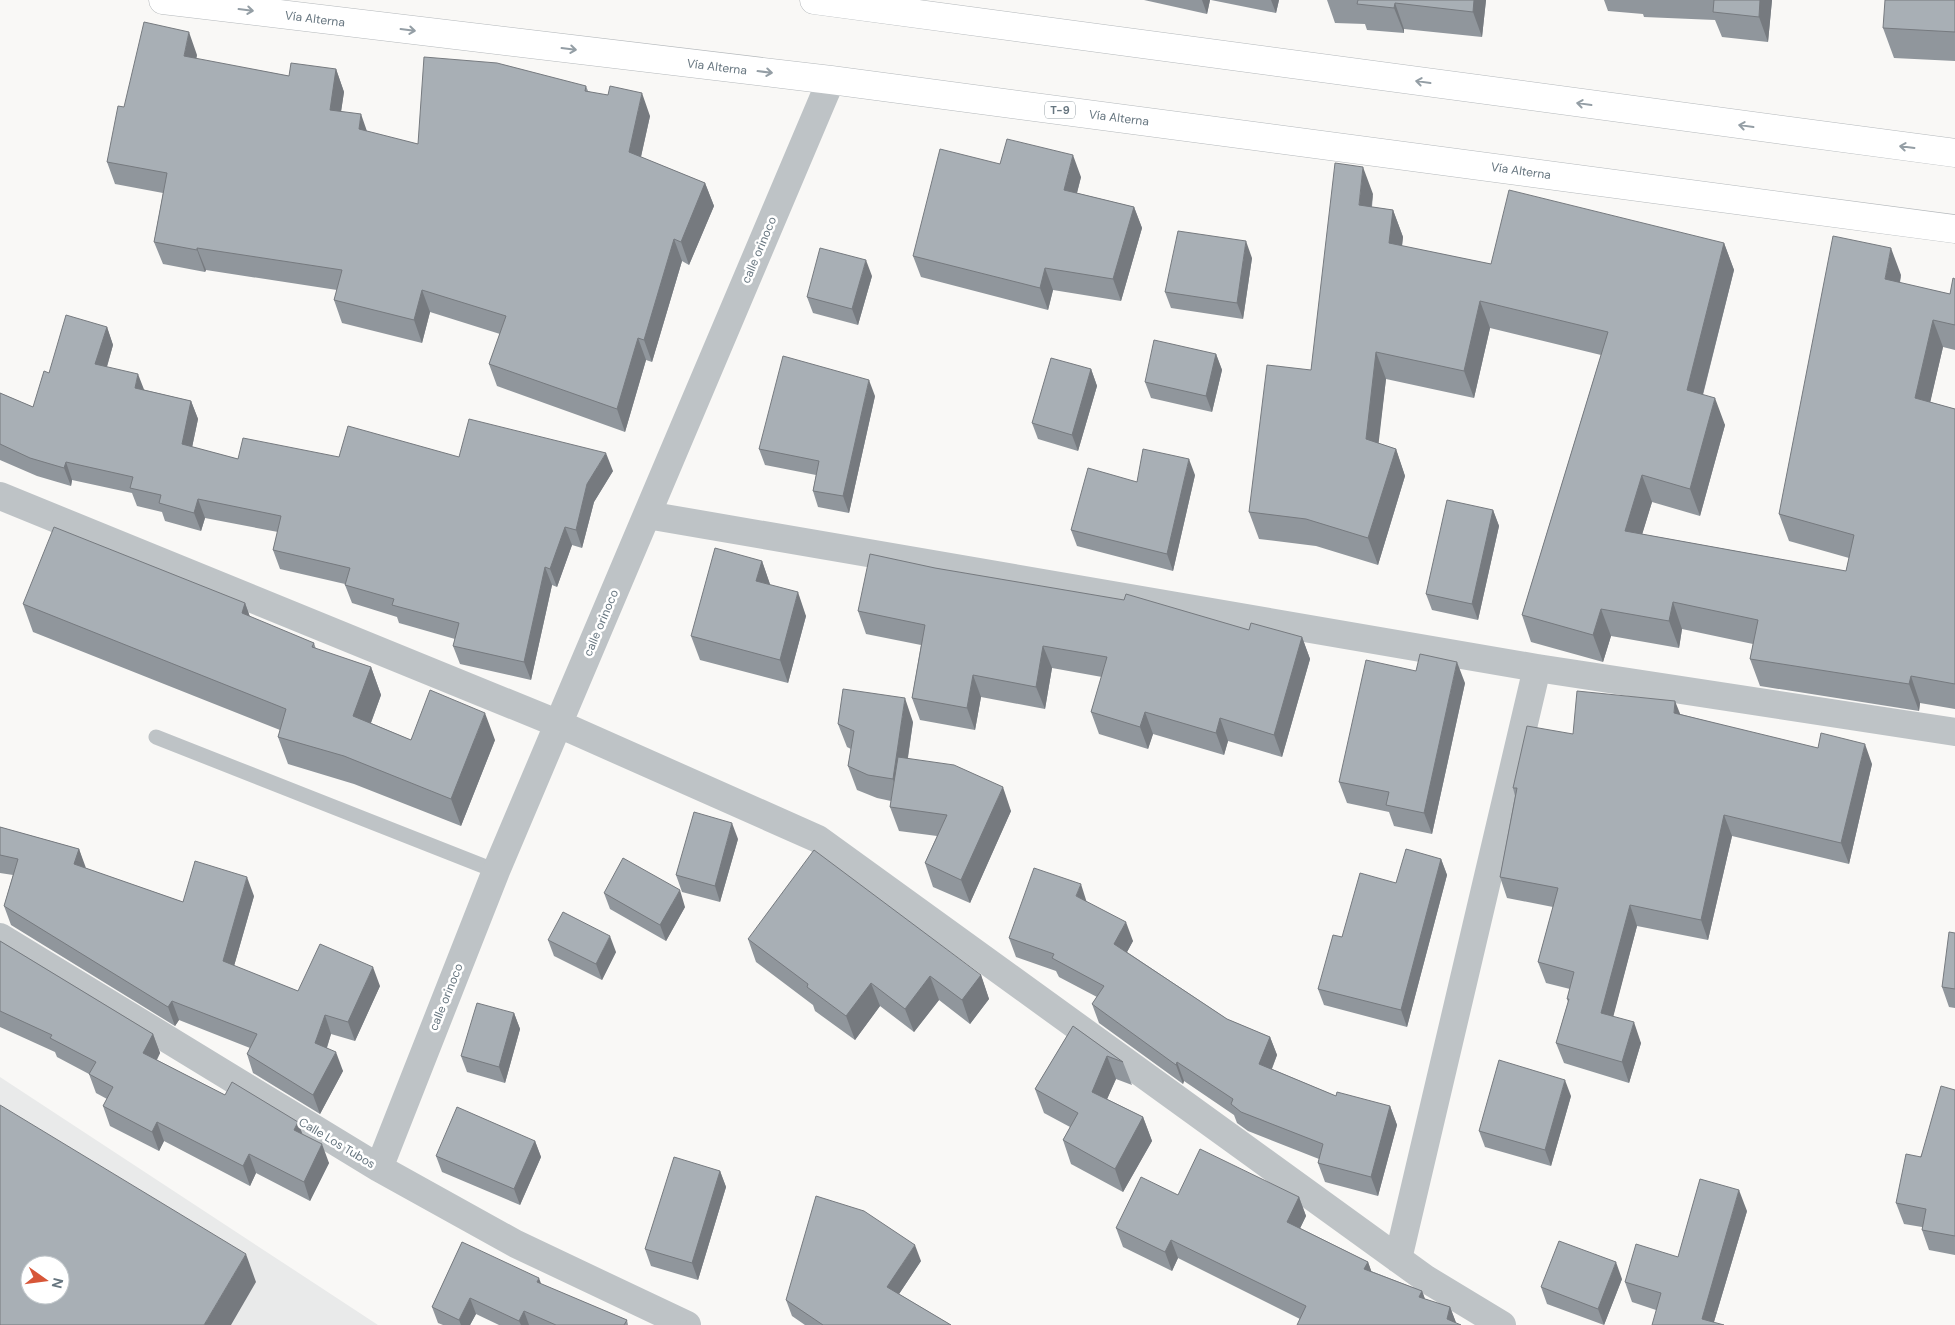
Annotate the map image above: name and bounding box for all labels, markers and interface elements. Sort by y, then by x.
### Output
one-way arrow [238,5,254,15]
street label: Vía Alterna [284,7,346,31]
one-way arrow [399,25,415,35]
one-way arrow [561,44,577,54]
street label: Vía Alterna [686,55,748,79]
one-way arrow [757,67,773,77]
one-way arrow [1416,77,1432,87]
one-way arrow [1577,99,1593,109]
road number: T-9 [1045,102,1075,118]
street label: Vía Alterna [1088,106,1150,130]
one-way arrow [1738,120,1754,130]
one-way arrow [1899,142,1915,152]
street label: Vía Alterna [1490,159,1552,183]
street label: calle orinoco [738,214,780,286]
street label: calle orinoco [580,587,622,659]
street label: calle orinoco [425,961,467,1033]
street label: Calle Los Tubos [296,1114,378,1172]
north arrow [20,1255,70,1305]
text: N [48,1276,68,1290]

